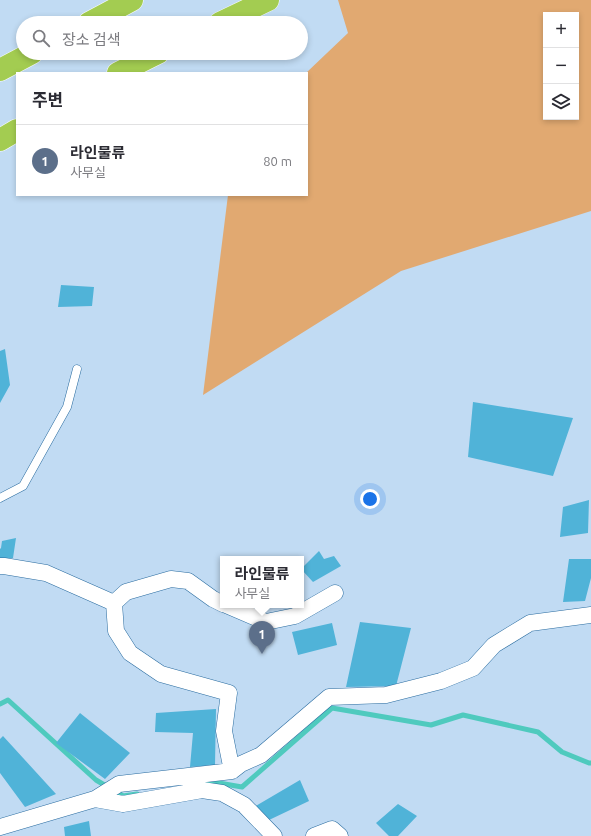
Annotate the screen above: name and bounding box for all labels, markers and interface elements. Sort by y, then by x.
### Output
map controls [543,12,579,120]
button: + [543,12,579,48]
search box [16,16,308,60]
icon: search [30,27,52,49]
text: 장소 검색 [62,31,121,48]
button: − [543,48,579,84]
button: layers [543,84,579,120]
text: 주변 [32,90,63,109]
text: 라인물류 [70,144,125,161]
text: 1 [41,154,49,168]
text: 80 m [263,154,292,168]
text: 사무실 [70,165,106,179]
your location [360,489,380,509]
popup [220,556,304,608]
text: 라인물류 [234,565,290,582]
text: 사무실 [234,586,270,600]
pin: 1 [249,621,275,654]

